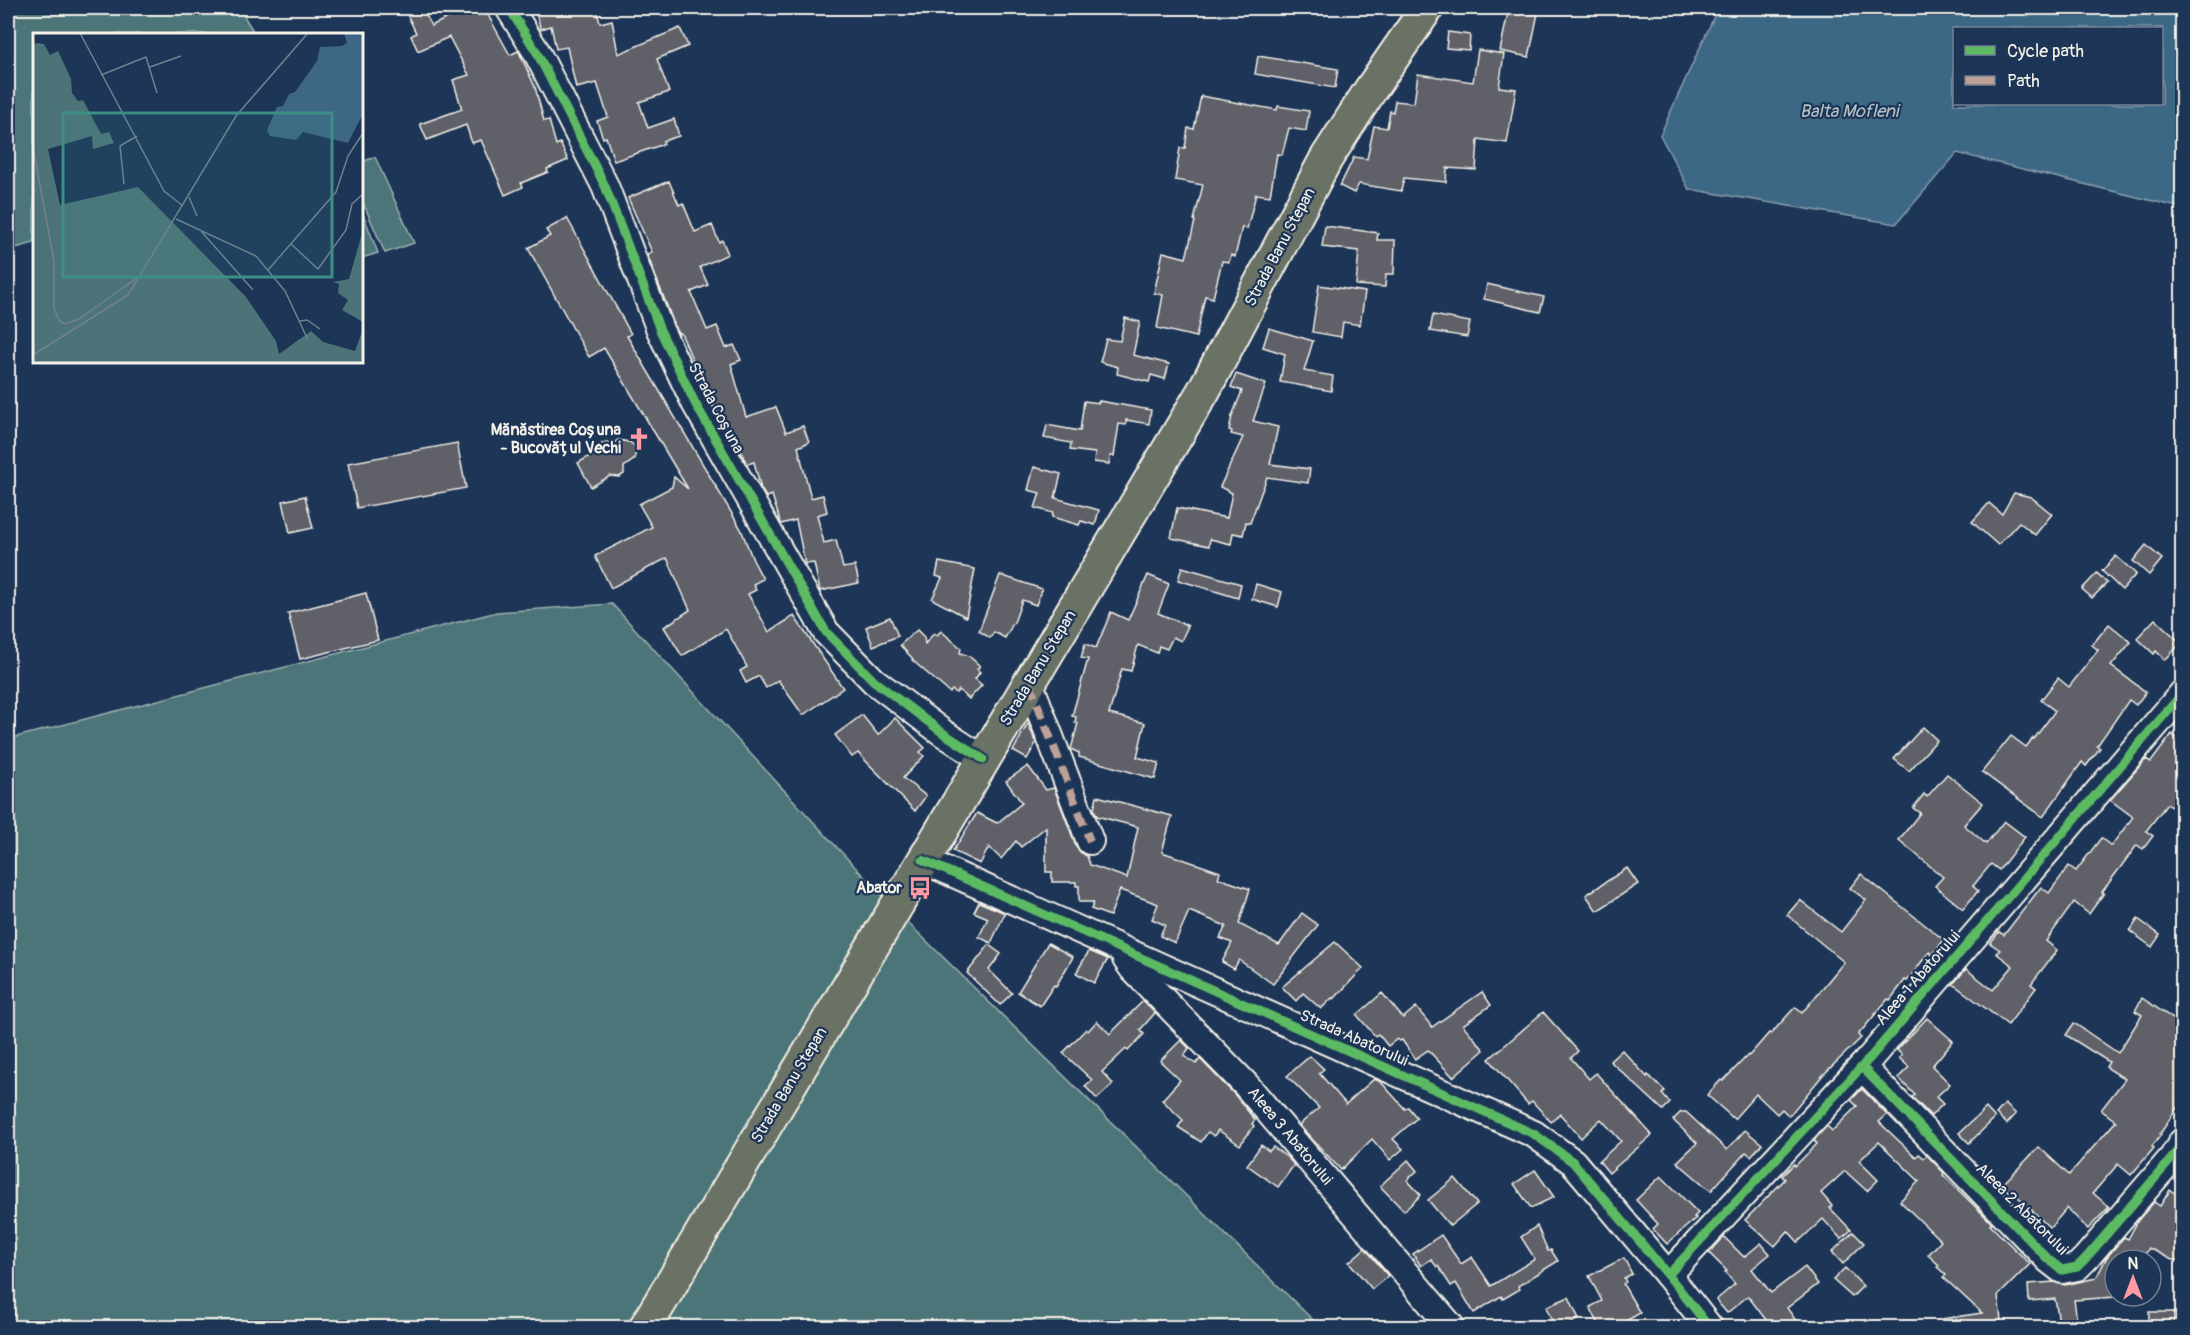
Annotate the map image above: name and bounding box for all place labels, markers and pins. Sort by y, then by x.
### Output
place label: Mănăstirea Coșuna - Bucovățul Vechi [491,420,622,458]
church icon: Mănăstirea Coșuna - Bucovățul Vechi [626,426,652,452]
bus stop icon: Abator [907,875,933,901]
place label: Abator [856,878,902,898]

